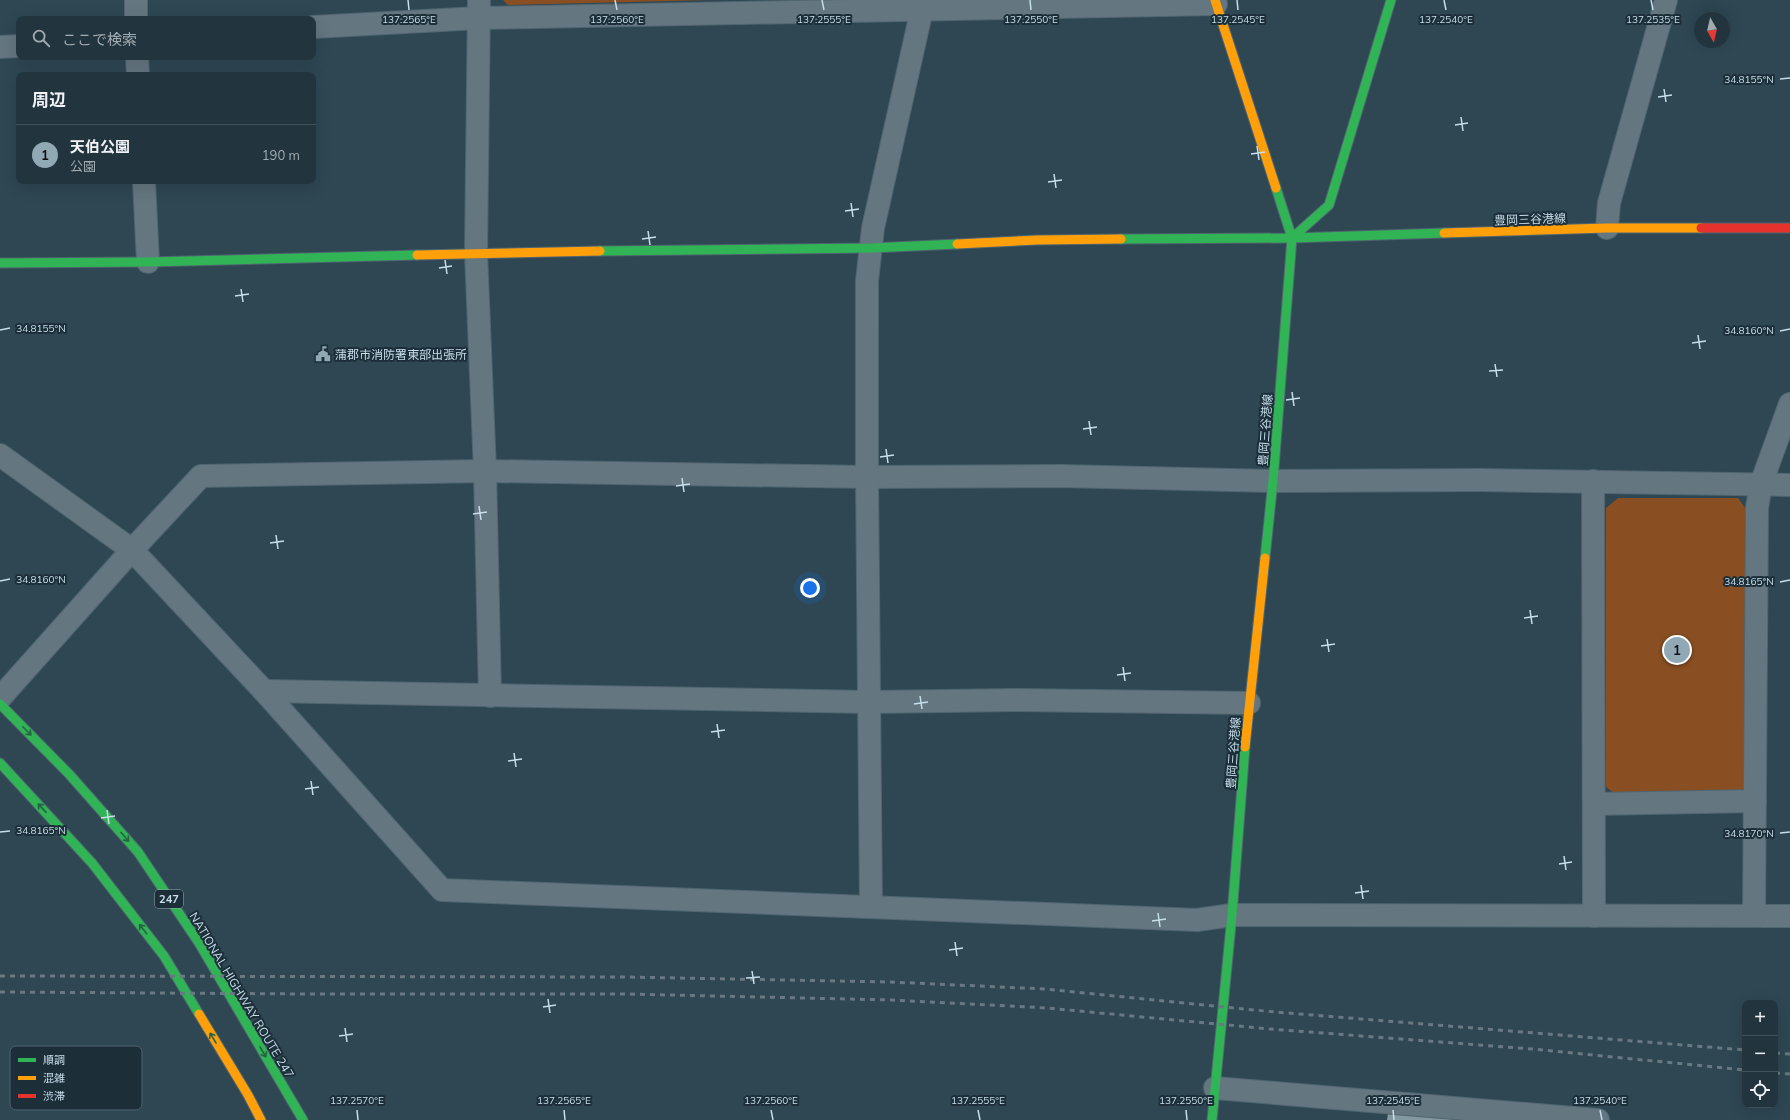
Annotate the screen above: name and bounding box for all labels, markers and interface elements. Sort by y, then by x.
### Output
north arrow [1694,12,1730,48]
text: 137.2565°E [382,13,436,26]
text: 137.2560°E [590,13,644,26]
text: 137.2555°E [797,13,851,26]
text: 137.2550°E [1004,13,1058,26]
text: 137.2545°E [1211,13,1265,26]
text: 137.2540°E [1419,13,1473,26]
text: 137.2535°E [1626,13,1680,26]
search box [16,16,316,60]
icon: search [30,27,52,49]
text: ここで検索 [62,30,137,49]
text: 34.8155°N [1724,73,1774,86]
text: 周辺 [32,89,66,110]
text: 天伯公園 [70,137,130,156]
text: 1 [41,147,49,163]
text: 190 m [262,147,300,163]
text: 公園 [70,158,96,174]
street label: 豊岡三谷港線 [1494,210,1566,228]
text: 34.8155°N [16,322,66,335]
text: 34.8160°N [1724,324,1774,337]
public building icon: 蒲郡市消防署東部出張所 [314,345,332,363]
place label: 蒲郡市消防署東部出張所 [335,347,467,362]
street label: 豊岡三谷港線 [1255,394,1275,466]
text: 34.8160°N [16,573,66,586]
text: 34.8165°N [1724,575,1774,588]
your location [800,578,820,598]
pin: 1 [1664,635,1690,665]
street label: 豊岡三谷港線 [1223,717,1243,789]
one-way arrow [22,726,32,736]
one-way arrow [37,803,46,813]
text: 34.8165°N [16,824,66,837]
text: 34.8170°N [1724,827,1774,840]
one-way arrow [120,832,129,843]
road number: 247 [155,890,183,908]
street label: NATIONAL HIGHWAY ROUTE 247 [186,909,298,1081]
one-way arrow [139,923,147,934]
map controls [1742,1000,1778,1108]
button: + [1742,1000,1778,1036]
one-way arrow [209,1032,217,1044]
button: − [1742,1036,1778,1072]
legend [10,1046,142,1110]
one-way arrow [260,1046,268,1058]
text: 順調 [43,1053,65,1067]
text: 混雑 [43,1071,65,1085]
button: locate [1742,1072,1778,1108]
text: 渋滞 [43,1089,65,1103]
text: 137.2570°E [330,1094,384,1107]
text: 137.2565°E [537,1094,591,1107]
text: 137.2560°E [744,1094,798,1107]
text: 137.2555°E [951,1094,1005,1107]
text: 137.2550°E [1159,1094,1213,1107]
text: 137.2545°E [1366,1094,1420,1107]
text: 137.2540°E [1573,1094,1627,1107]

